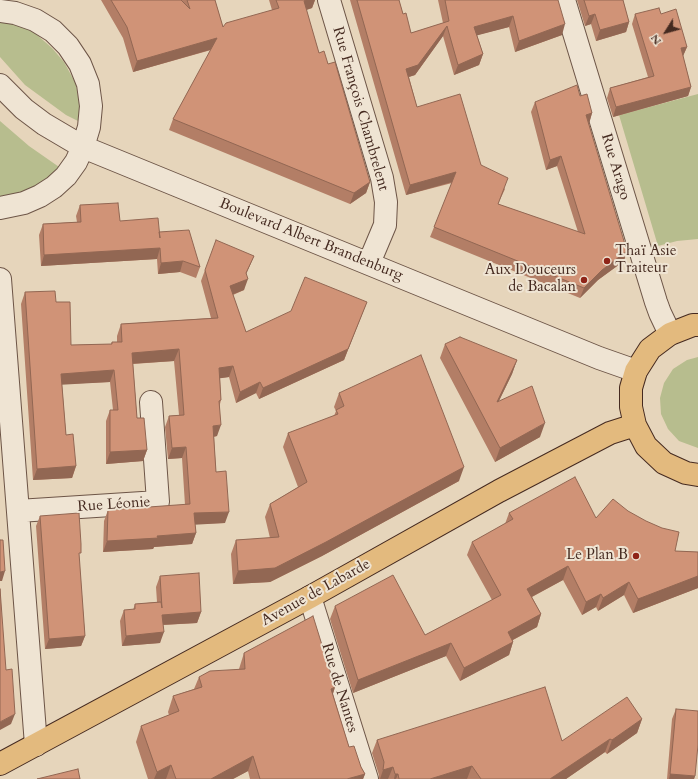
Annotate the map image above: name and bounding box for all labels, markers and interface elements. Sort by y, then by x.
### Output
north arrow [646,12,686,52]
street label: Rue François Chambrelent [328,25,392,193]
text: N [647,31,665,48]
street label: Rue Arago [596,132,634,202]
street label: Boulevard Albert Brandenburg [217,195,405,285]
place label: Thaï Asie Traiteur [615,243,677,278]
marker: Thaï Asie Traiteur [602,256,612,266]
place label: Aux Douceurs de Bacalan [485,262,576,297]
marker: Aux Douceurs de Bacalan [579,275,589,285]
street label: Rue Léonie [77,493,151,517]
place label: Le Plan B [566,547,628,565]
marker: Le Plan B [631,551,641,561]
street label: Avenue de Labarde [258,556,374,630]
street label: Rue de Nantes [317,641,361,735]

